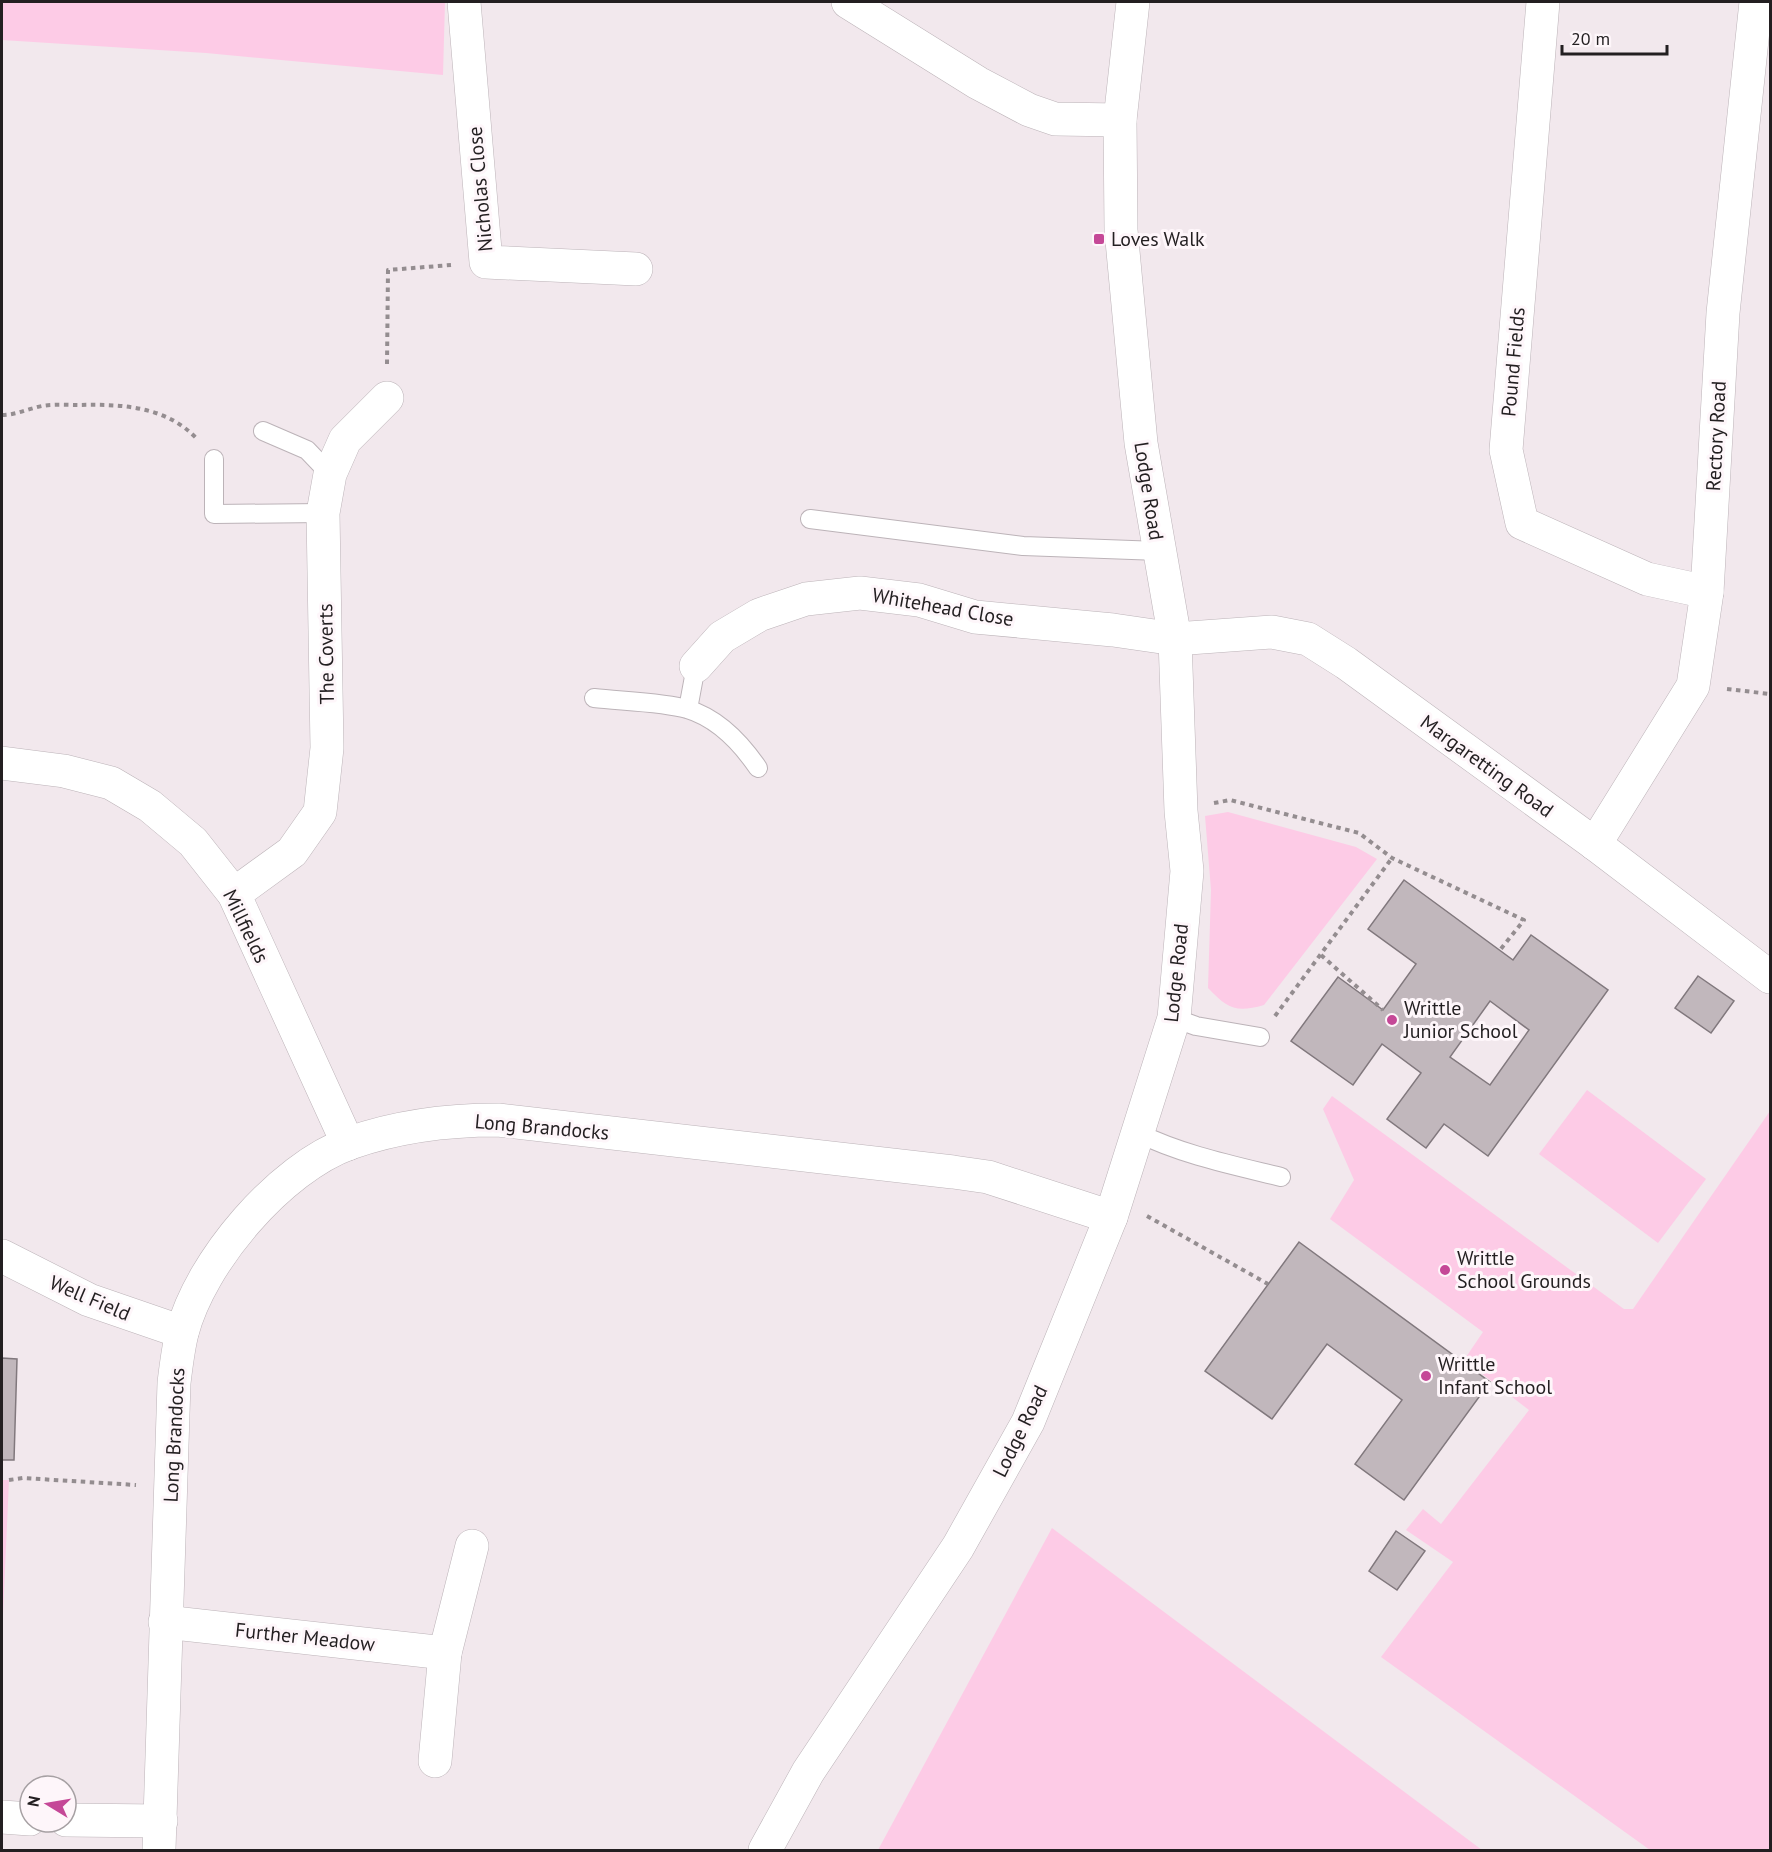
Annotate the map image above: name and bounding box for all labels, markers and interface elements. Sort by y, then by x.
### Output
scale bar [1562,18,1667,56]
text: 20 m [1571,27,1610,50]
street label: Nicholas Close [462,125,498,253]
place label: Loves Walk [1111,226,1205,252]
marker: Loves Walk [1092,232,1106,246]
street label: Pound Fields [1495,306,1531,418]
street label: Rectory Road [1700,380,1732,492]
street label: Lodge Road [1128,440,1170,542]
street label: Whitehead Close [870,582,1016,632]
street label: The Coverts [312,603,340,705]
street label: Margaretting Road [1415,709,1559,823]
street label: Millfields [217,885,275,967]
street label: Lodge Road [1158,922,1194,1024]
place label: Writtle Junior School [1403,995,1518,1044]
marker: Writtle Junior School [1385,1013,1399,1027]
street label: Long Brandocks [474,1108,610,1146]
place label: Writtle School Grounds [1457,1245,1591,1294]
marker: Writtle School Grounds [1438,1263,1452,1277]
street label: Well Field [46,1269,134,1327]
place label: Writtle Infant School [1438,1351,1552,1400]
street label: Long Brandocks [157,1367,191,1503]
marker: Writtle Infant School [1419,1369,1433,1383]
street label: Lodge Road [987,1381,1053,1481]
street label: Further Meadow [234,1617,376,1657]
north arrow [18,1774,78,1834]
text: N [22,1794,44,1808]

